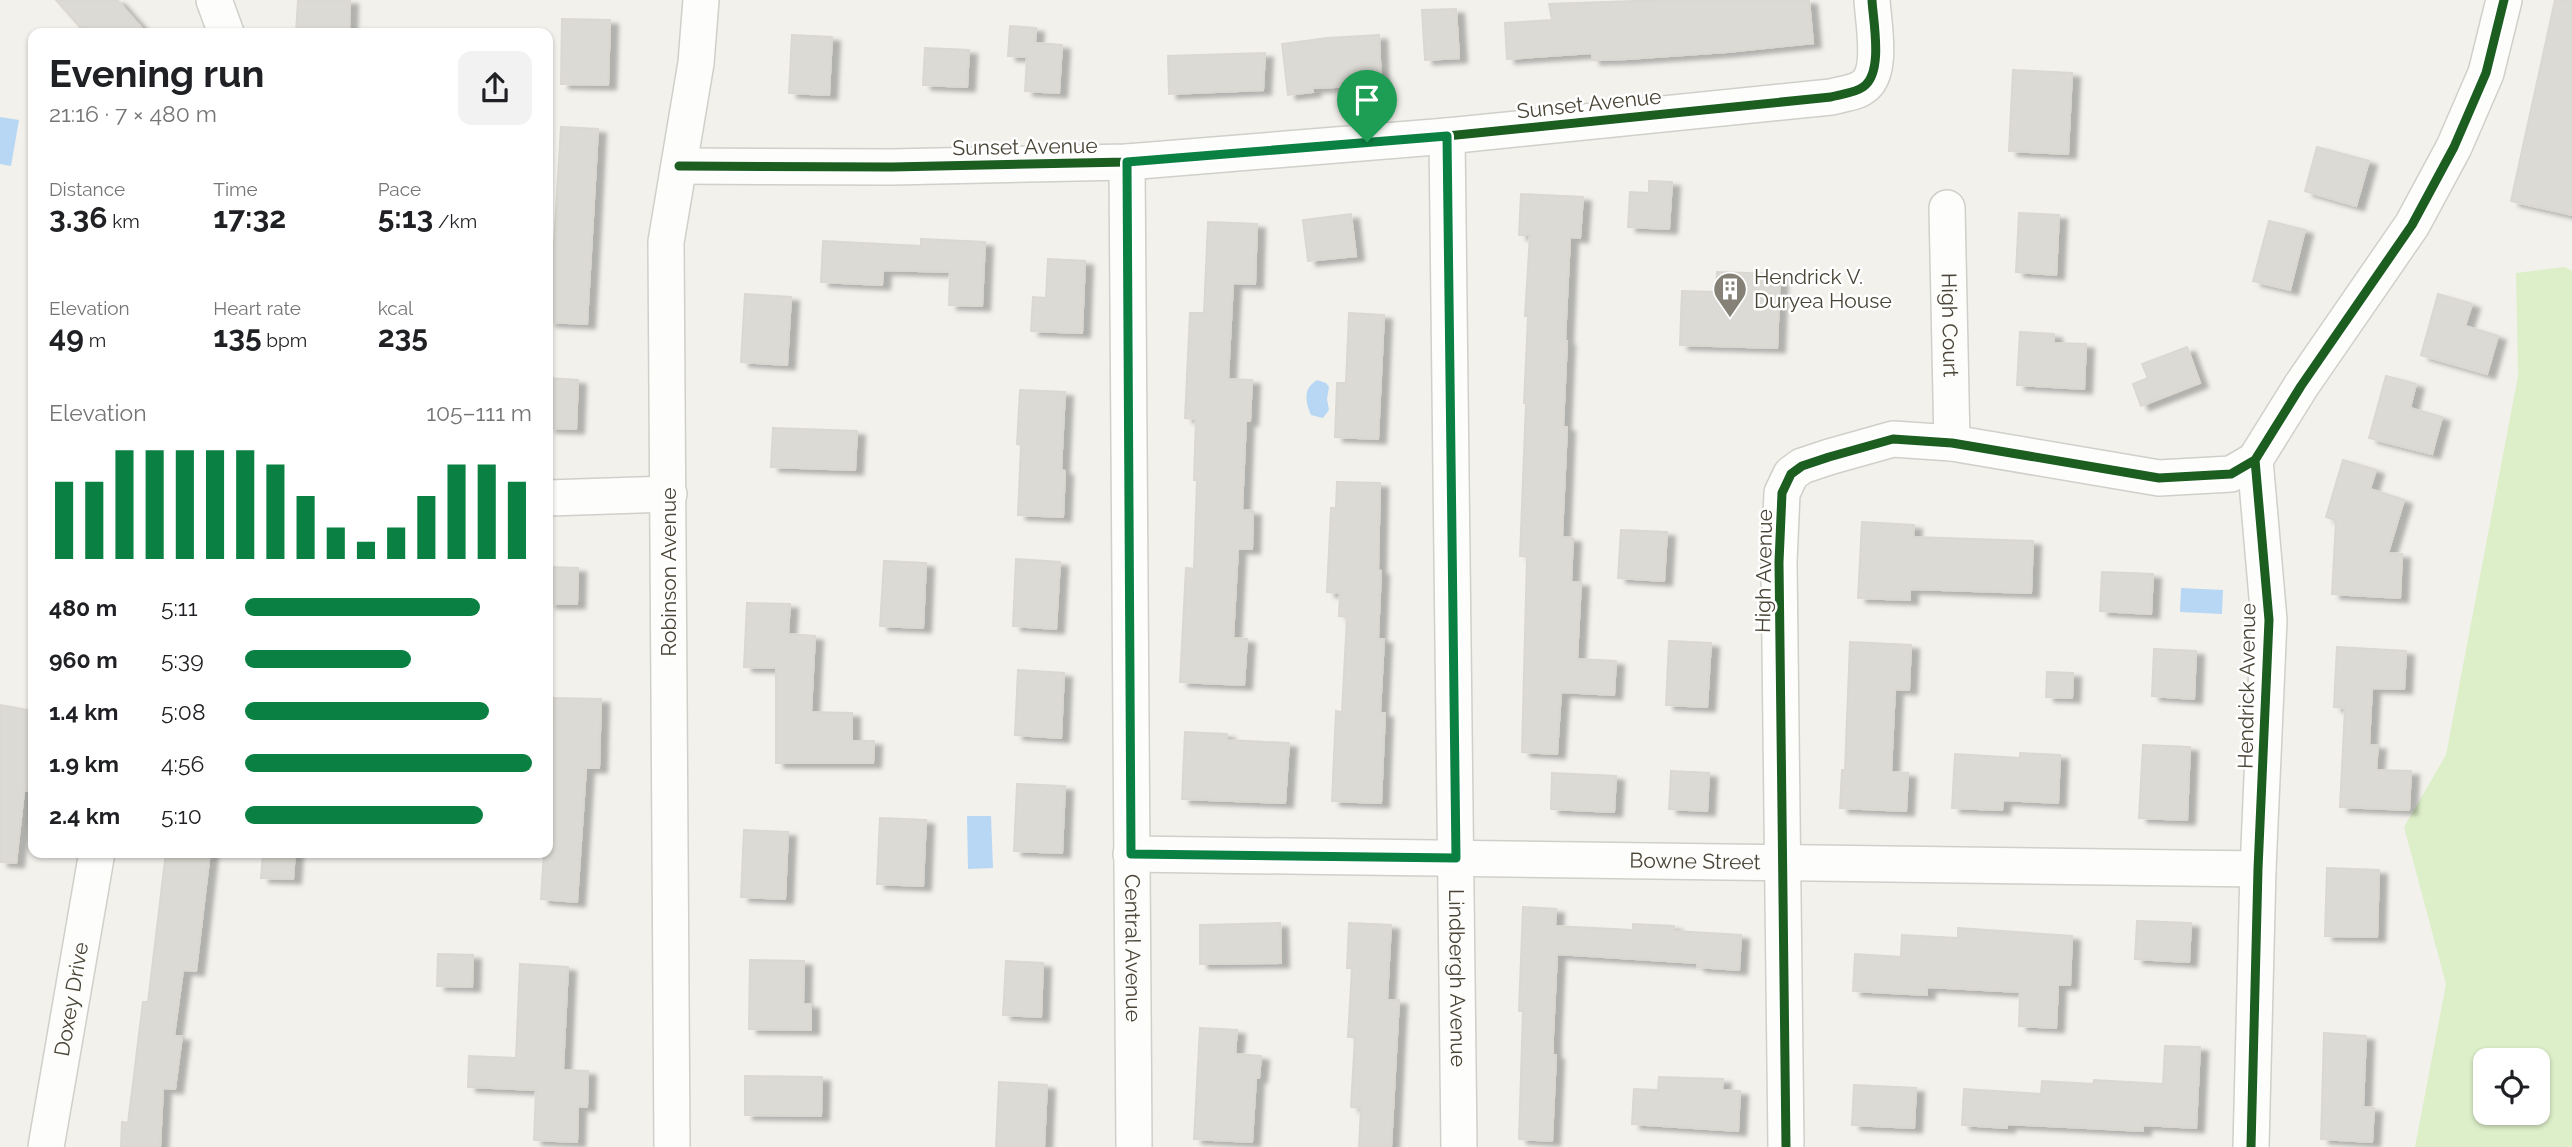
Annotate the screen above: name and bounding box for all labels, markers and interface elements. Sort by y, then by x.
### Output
text: Evening run [49,51,264,96]
button: share [458,51,532,125]
pin [1337,70,1397,142]
icon: arrive [1348,81,1386,119]
street label: Sunset Avenue [1515,83,1662,124]
text: 21:16 · 7 × 480 m [49,100,217,127]
street label: Sunset Avenue [952,133,1098,160]
text: Distance [49,178,125,200]
text: Time [213,178,258,200]
text: Pace [378,178,421,200]
text: 3.36 [49,200,107,235]
text: 17:32 [213,200,286,235]
text: 5:13 [378,200,433,235]
text: km [107,210,140,232]
text: /km [433,210,477,232]
place label: Hendrick V. Duryea House [1754,264,1892,313]
building icon: Hendrick V. Duryea House [1711,270,1749,319]
street label: High Court [1936,272,1964,377]
text: Elevation [49,297,130,319]
text: Heart rate [213,297,301,319]
text: kcal [378,297,413,319]
text: 49 [49,319,84,354]
text: 135 [213,319,262,354]
text: 235 [378,319,428,354]
text: m [84,329,106,351]
text: bpm [262,329,307,351]
text: Elevation [49,399,147,426]
text: 105–111 m [426,399,532,426]
street label: Robinson Avenue [656,488,681,656]
street label: High Avenue [1750,509,1777,633]
text: 480 m [49,594,117,621]
text: 5:11 [161,594,198,621]
street label: Hendrick Avenue [2233,603,2260,769]
text: 960 m [49,646,118,673]
text: 5:39 [161,646,204,673]
text: 1.4 km [49,698,118,725]
text: 5:08 [161,698,206,725]
text: 1.9 km [49,750,119,777]
text: 4:56 [161,750,204,777]
text: 2.4 km [49,802,120,829]
text: 5:10 [161,802,202,829]
street label: Bowne Street [1629,848,1761,874]
street label: Central Avenue [1120,874,1146,1022]
street label: Lindbergh Avenue [1444,889,1471,1067]
street label: Doxey Drive [49,940,93,1058]
map controls [2473,1048,2550,1125]
button: locate [2473,1048,2550,1125]

